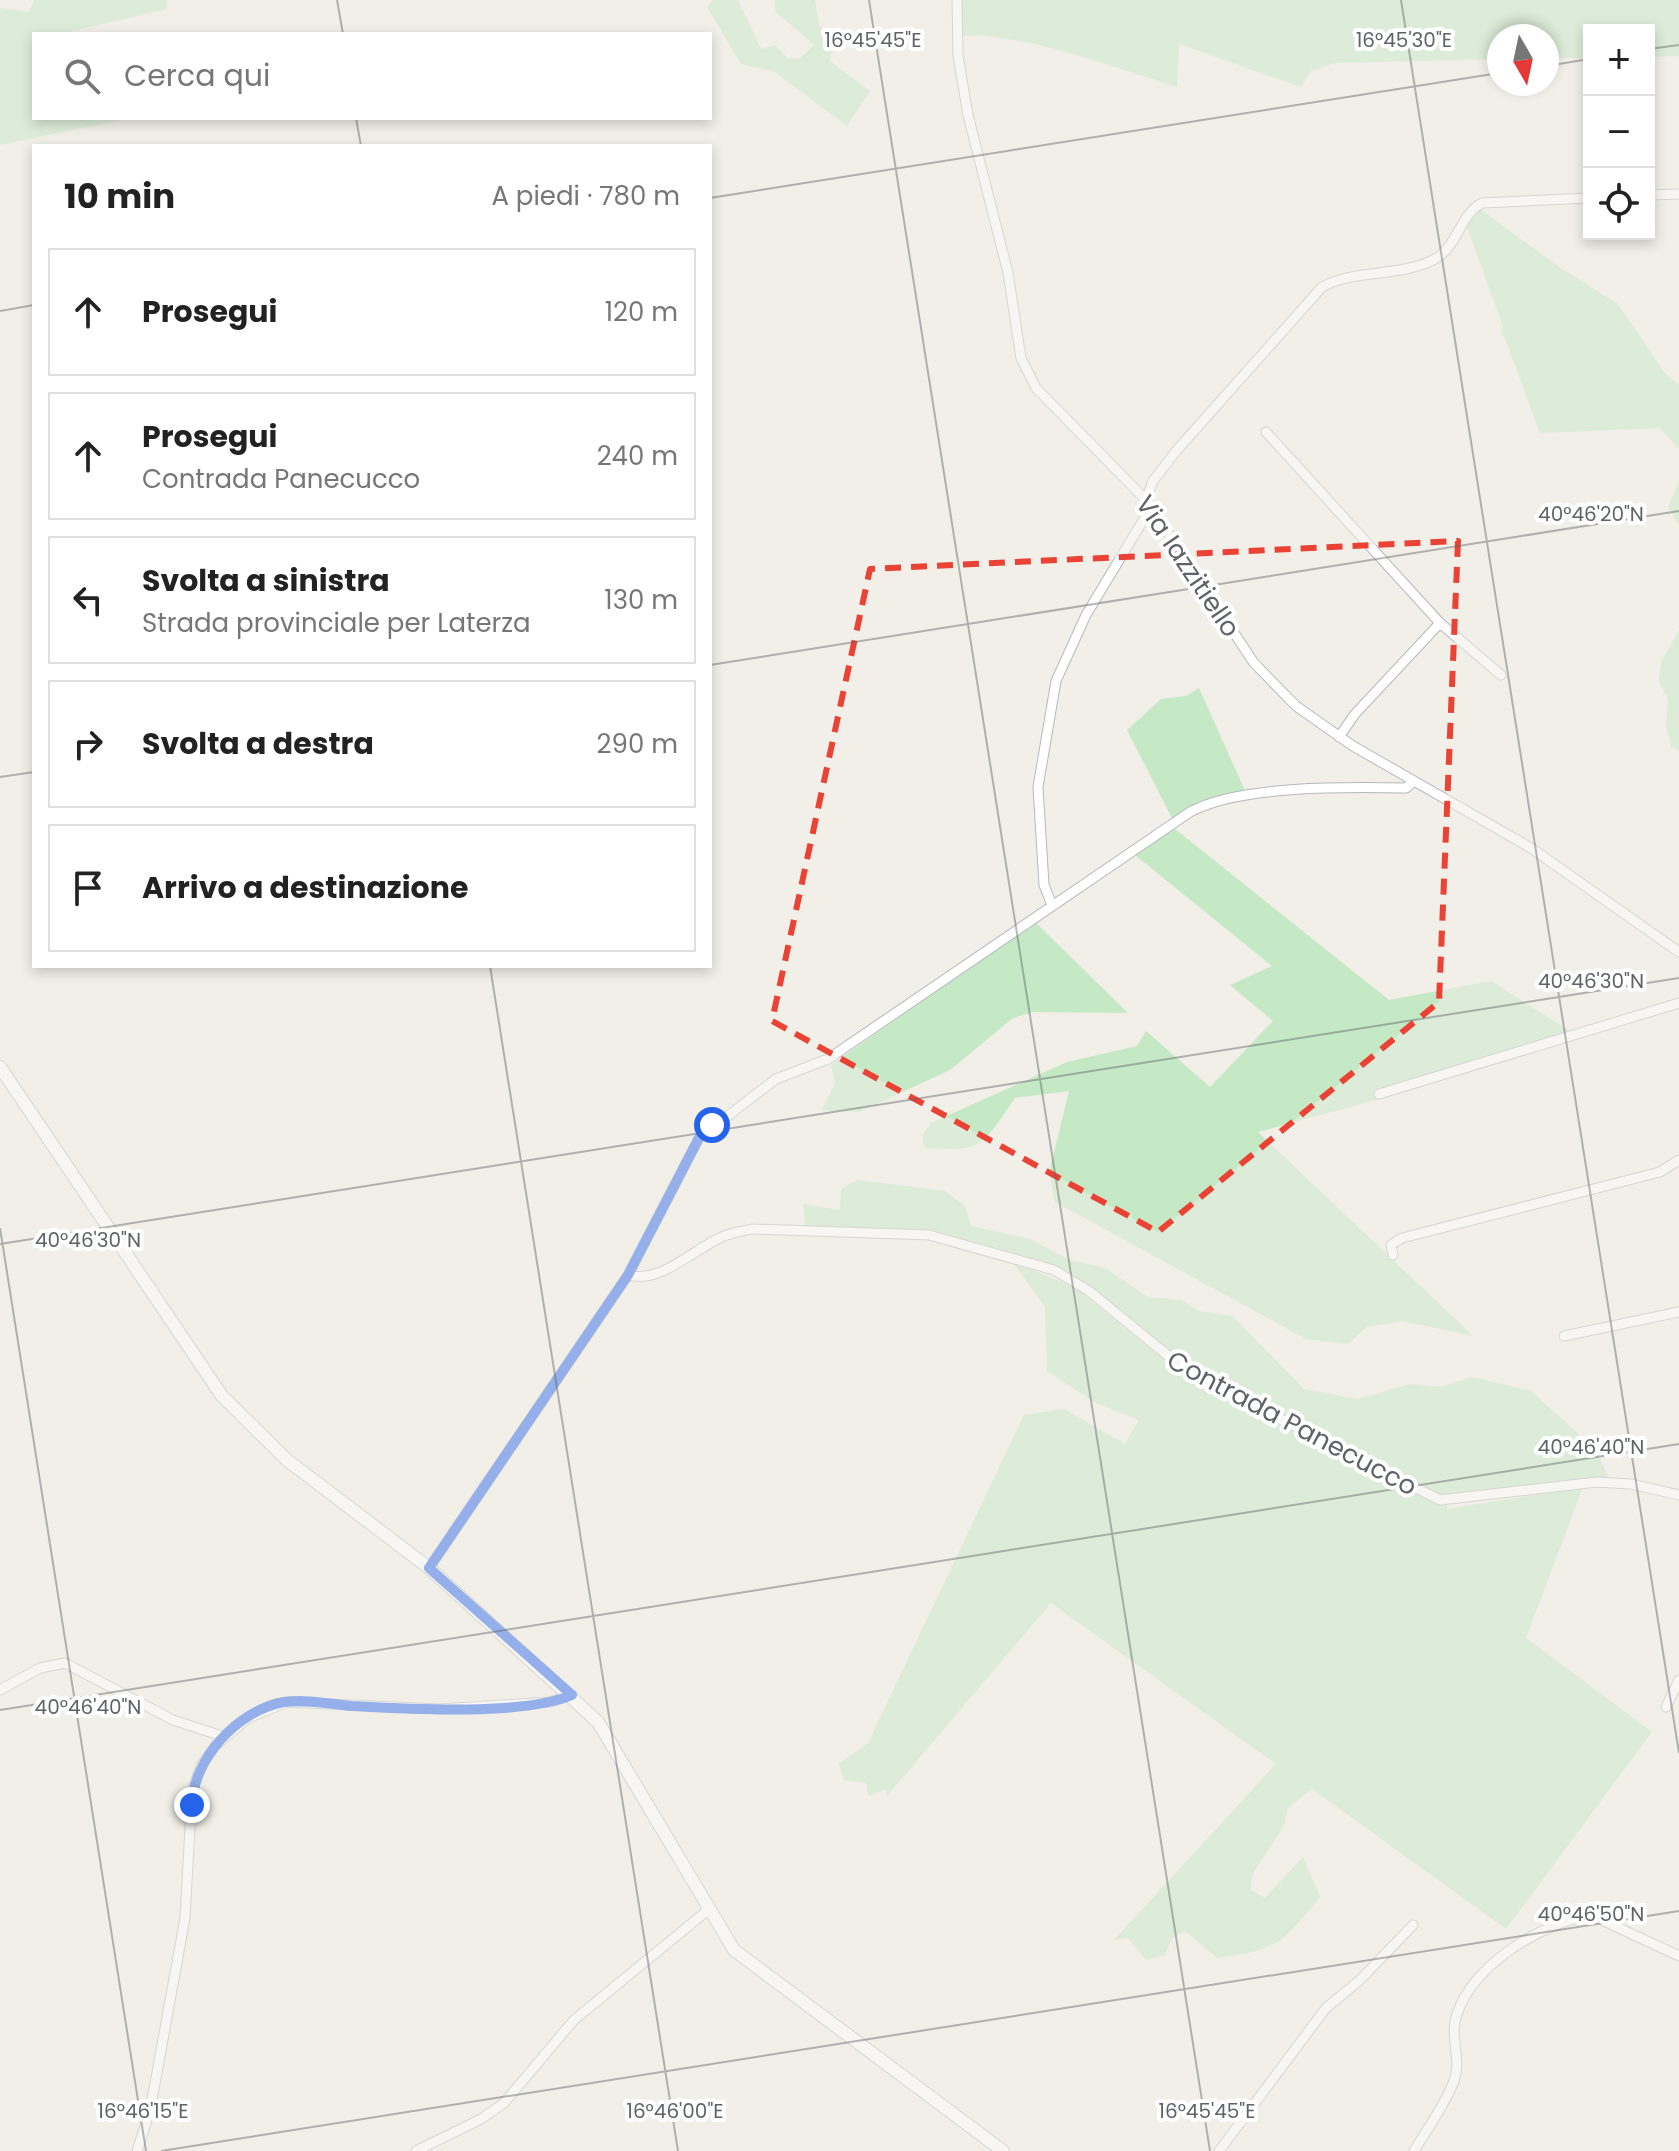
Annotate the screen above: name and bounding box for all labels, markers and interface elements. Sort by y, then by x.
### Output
north arrow [1487,24,1559,96]
map controls [1583,24,1655,240]
button: + [1583,24,1655,96]
text: 16°45'45"E [825,26,921,54]
text: 16°45'30"E [1356,26,1452,54]
search box [32,32,712,120]
icon: search [60,54,104,98]
text: Cerca qui [124,54,270,97]
button: − [1583,96,1655,168]
button: locate [1583,168,1655,240]
text: 10 min [64,172,175,220]
text: A piedi · 780 m [491,178,680,214]
icon: ahead [66,290,110,334]
text: Prosegui [142,290,277,333]
text: 120 m [605,294,678,330]
text: Prosegui [142,415,277,458]
icon: ahead [66,434,110,478]
text: 240 m [597,438,678,474]
text: Contrada Panecucco [142,461,420,497]
street label: Via Iazzitiello [1127,488,1249,644]
text: 40°46'20"N [1538,500,1644,528]
text: Svolta a sinistra [142,559,390,602]
icon: left [66,578,110,622]
text: 130 m [604,582,678,618]
text: Strada provinciale per Laterza [142,605,531,641]
icon: right [66,722,110,766]
text: Svolta a destra [142,722,374,765]
text: 290 m [597,726,678,762]
icon: arrive [66,866,110,910]
text: Arrivo a destinazione [142,866,468,909]
text: 40°46'30"N [1538,967,1644,995]
route start [694,1107,730,1143]
text: 40°46'30"N [35,1226,141,1254]
street label: Contrada Panecucco [1161,1342,1423,1504]
text: 40°46'40"N [1538,1433,1644,1461]
text: 40°46'40"N [35,1693,141,1721]
route end [174,1787,210,1823]
text: 40°46'50"N [1538,1900,1644,1928]
text: 16°46'15"E [98,2097,188,2125]
text: 16°46'00"E [627,2097,723,2125]
text: 16°45'45"E [1159,2097,1255,2125]

